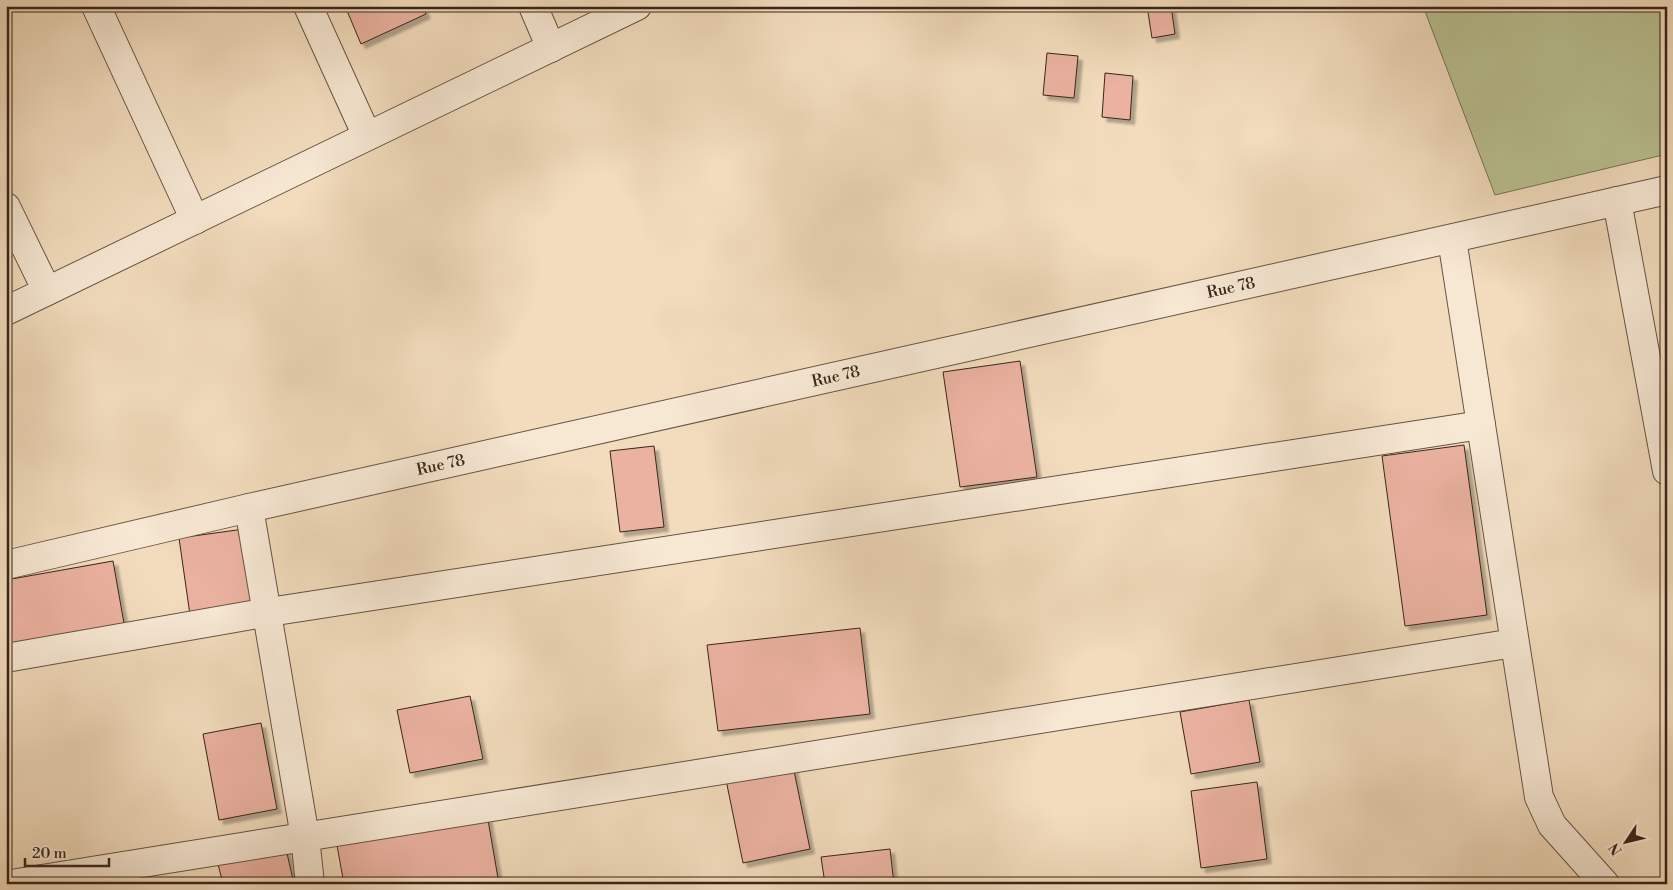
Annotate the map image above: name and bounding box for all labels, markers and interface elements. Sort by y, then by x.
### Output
street label: Rue 78 [1205,273,1257,303]
street label: Rue 78 [810,361,862,392]
street label: Rue 78 [414,450,467,480]
north arrow [1600,818,1650,868]
scale bar [25,835,109,867]
text: N [1606,839,1627,859]
text: 20 m [32,844,67,863]

